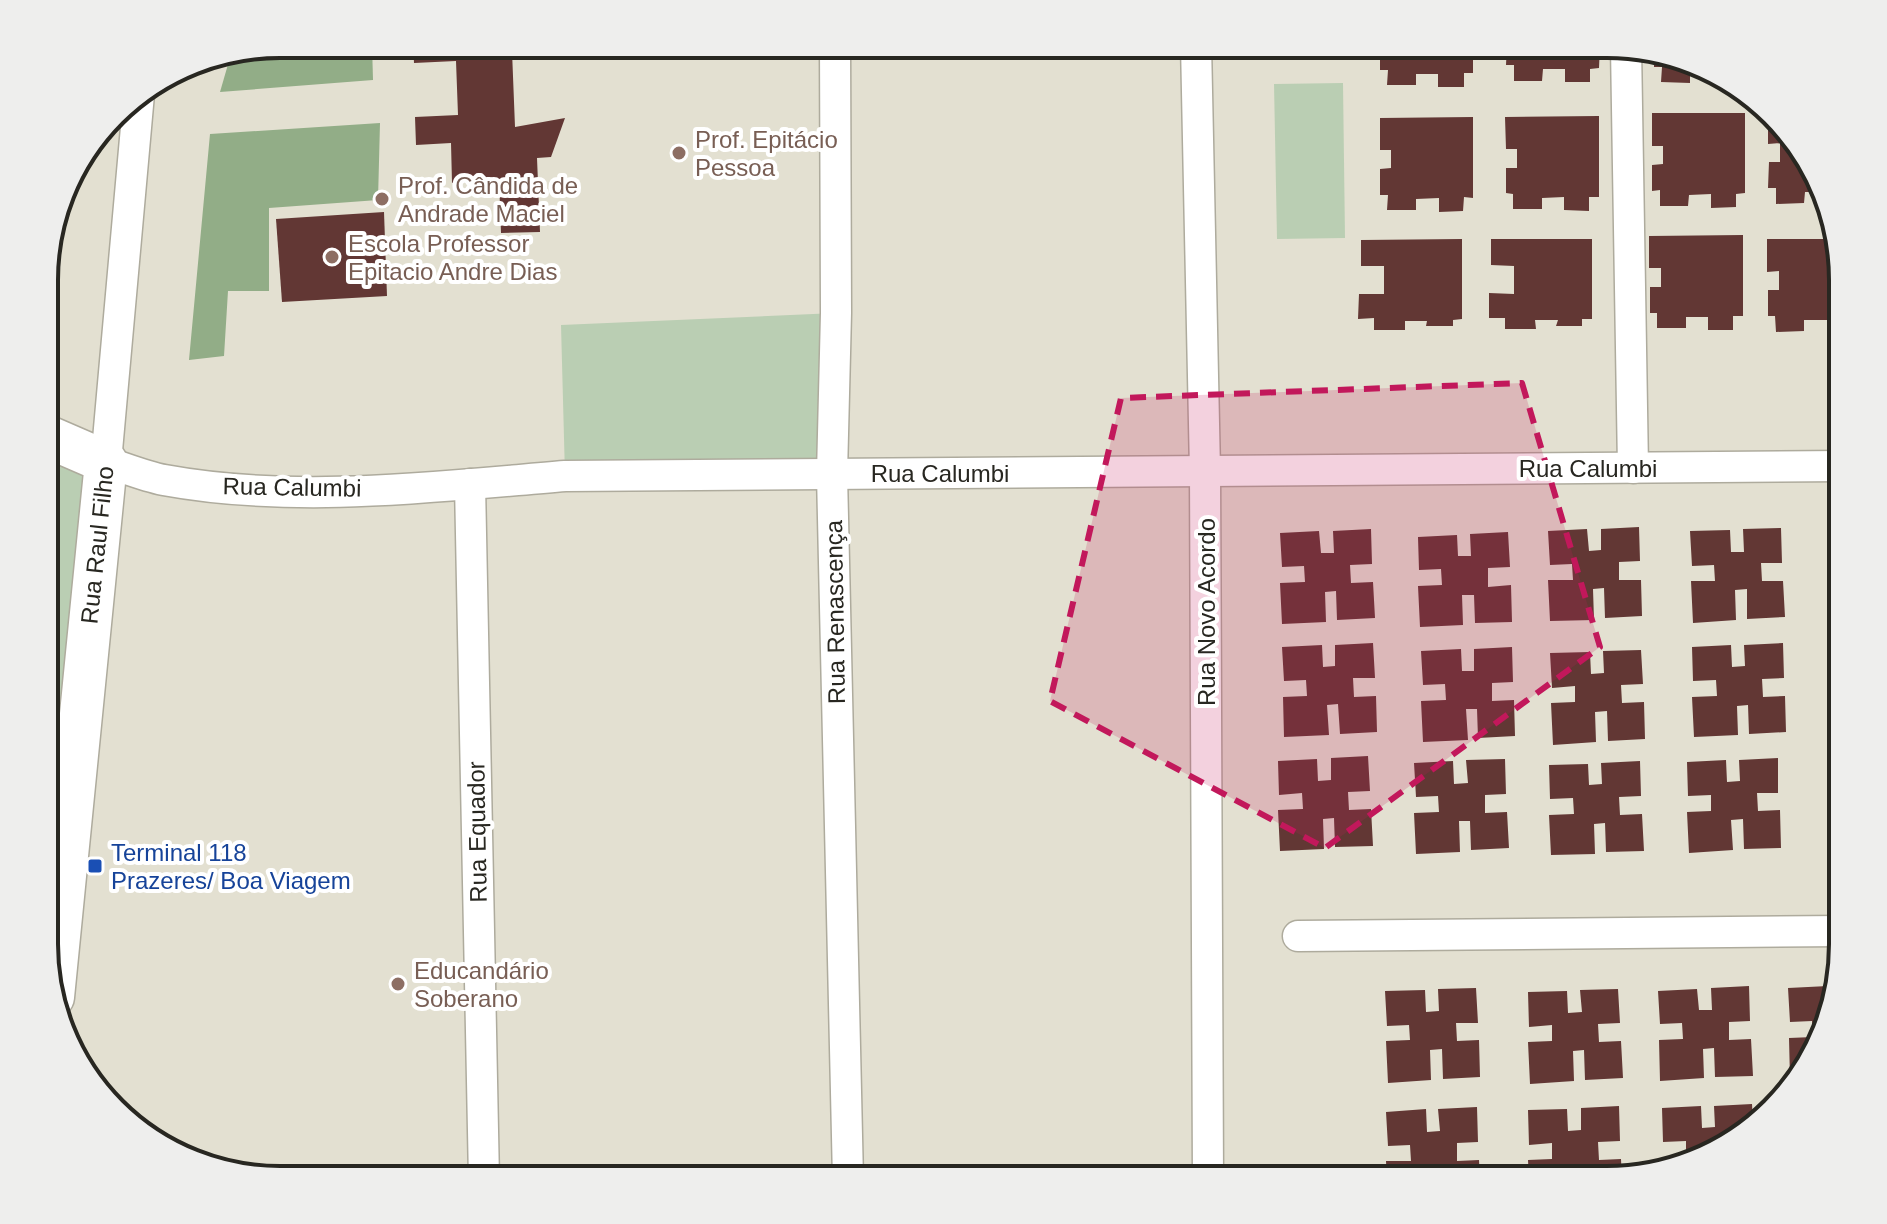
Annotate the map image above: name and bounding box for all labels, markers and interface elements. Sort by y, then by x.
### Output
place label: Prof. Epitácio Pessoa [695,126,838,181]
marker: Prof. Epitácio Pessoa [670,144,688,162]
place label: Prof. Cândida de Andrade Maciel [398,172,578,227]
marker: Prof. Cândida de Andrade Maciel [373,190,391,208]
place label: Escola Professor Epitacio Andre Dias [348,230,557,285]
marker: Escola Professor Epitacio Andre Dias [323,248,341,266]
street label: Rua Calumbi [1519,455,1657,482]
street label: Rua Calumbi [871,460,1009,487]
street label: Rua Raul Filho [75,465,119,625]
street label: Rua Calumbi [222,472,362,502]
street label: Rua Novo Acordo [1193,518,1220,706]
street label: Rua Renascença [820,519,850,704]
street label: Rua Equador [462,761,492,903]
place label: Terminal 118 Prazeres/ Boa Viagem [111,839,351,894]
marker: Terminal 118 Prazeres/ Boa Viagem [86,857,104,875]
place label: Educandário Soberano [414,957,549,1012]
marker: Educandário Soberano [389,975,407,993]

